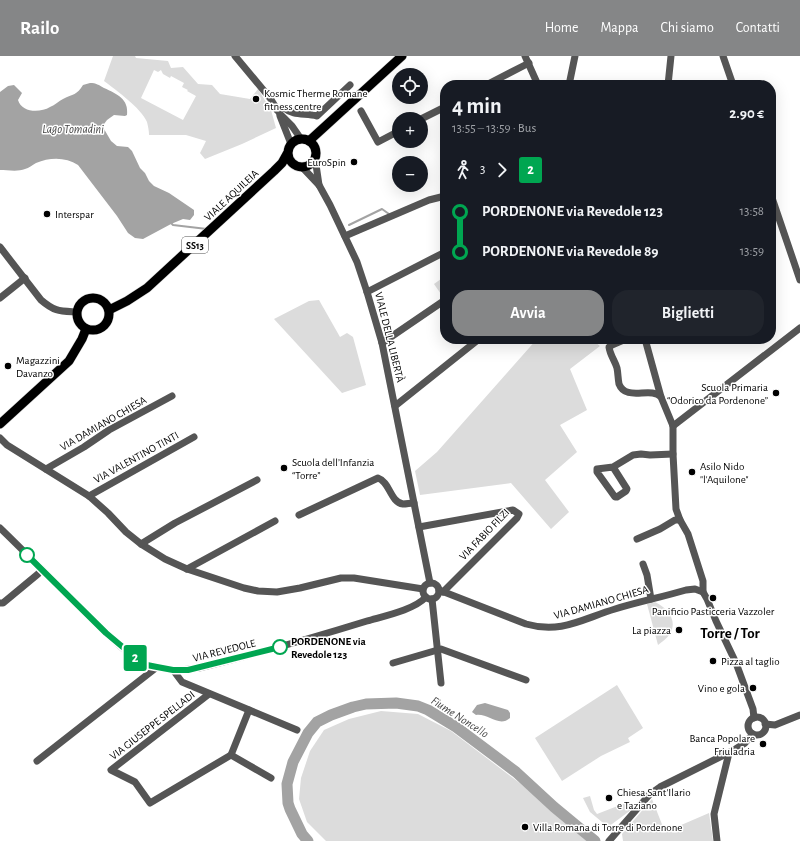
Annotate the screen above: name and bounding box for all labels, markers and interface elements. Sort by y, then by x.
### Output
text: Railo [20,19,59,38]
text: Home [545,21,578,35]
text: Mappa [600,21,639,35]
text: Chi siamo [661,21,714,35]
text: Contatti [736,21,780,35]
map controls [392,68,428,192]
button: locate [392,68,428,104]
place label: Kosmic Therme Romane fitness centre [264,88,368,112]
marker: Kosmic Therme Romane fitness centre [251,94,261,104]
text: 4 min [452,95,502,117]
text: 2.90 € [729,106,764,121]
button: + [392,112,428,148]
text: 13:55 – 13:59 · Bus [452,122,536,135]
water label: Lago Tomadini [42,123,104,135]
button: − [392,156,428,192]
place label: EuroSpin [307,157,346,168]
marker: EuroSpin [349,157,359,167]
icon: walk [452,159,474,181]
icon: forward [491,159,513,181]
text: 3 [480,163,485,176]
text: 2 [527,163,534,177]
street label: VIALE AQUILEIA [202,167,261,223]
text: PORDENONE via Revedole 123 [482,204,663,219]
text: 13:58 [740,205,764,218]
marker: Interspar [42,209,52,219]
place label: Interspar [55,209,94,220]
road number: SS13 [182,237,208,253]
text: PORDENONE via Revedole 89 [482,244,659,259]
text: 13:59 [740,245,764,258]
button: Avvia [452,290,604,336]
button: Biglietti [612,290,764,336]
street label: VIALE DELLA LIBERTÀ [373,291,407,384]
place label: Magazzini Davanzo [16,355,60,379]
marker: Magazzini Davanzo [3,361,13,371]
place label: Scuola Primaria “Odorico da Pordenone” [667,382,768,406]
marker: Scuola Primaria “Odorico da Pordenone” [771,388,781,398]
street label: VIA DAMIANO CHIESA [58,394,149,453]
street label: VIA VALENTINO TINTI [92,430,181,485]
place label: Scuola dell’Infanzia “Torre” [292,457,374,481]
place label: Asilo Nido "l'Aquilone" [700,461,749,485]
marker: Scuola dell’Infanzia “Torre” [279,463,289,473]
marker: Asilo Nido "l'Aquilone" [687,467,697,477]
street label: VIA FABIO FILZI [457,507,511,562]
unlabelled marker [19,547,35,563]
street label: VIA DAMIANO CHIESA [553,584,650,621]
marker: Panificio Pasticceria Vazzoler [708,593,718,603]
place label: Panificio Pasticceria Vazzoler [652,606,775,617]
place label: La piazza [632,625,671,636]
marker: La piazza [674,625,684,635]
district label: Torre / Tor [700,626,760,641]
place label: PORDENONE via Revedole 123 [291,636,367,660]
street label: VIA REVEDOLE [192,637,257,664]
marker: PORDENONE via Revedole 123 [272,639,288,655]
line badge: 2 [122,645,148,671]
text: 2 [132,651,138,665]
marker: Pizza al taglio [708,656,718,666]
place label: Pizza al taglio [721,656,780,667]
place label: Vino e gola [698,683,745,694]
marker: Vino e gola [748,683,758,693]
street label: VIA GIUSEPPE SPELLADI [108,689,197,762]
water label: Fiume Noncello [429,694,491,740]
place label: Banca Popolare Friuladria [689,733,755,757]
marker: Banca Popolare Friuladria [758,739,768,749]
place label: Chiesa Sant'Ilario e Taziano [617,787,691,811]
marker: Chiesa Sant'Ilario e Taziano [604,793,614,803]
marker: Villa Romana di Torre di Pordenone [520,822,530,832]
place label: Villa Romana di Torre di Pordenone [533,822,682,833]

